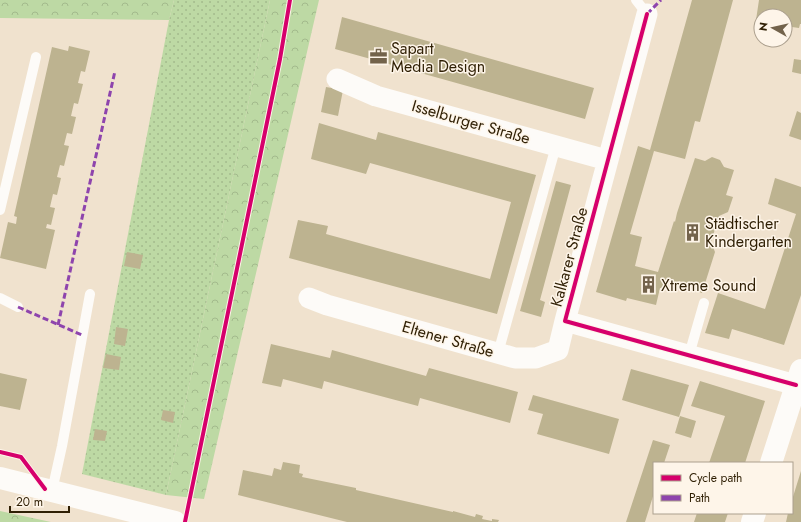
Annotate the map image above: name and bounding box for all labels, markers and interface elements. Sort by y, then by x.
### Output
north arrow [753,8,793,48]
text: N [755,21,772,32]
place label: Sapart Media Design [391,37,485,78]
office icon: Sapart Media Design [368,47,388,67]
street label: Isselburger Straße [409,94,533,150]
street label: Kalkarer Straße [545,205,593,309]
place label: Städtischer Kindergarten [705,212,792,253]
building icon: Städtischer Kindergarten [682,222,702,242]
place label: Xtreme Sound [661,274,756,297]
building icon: Xtreme Sound [638,275,658,295]
street label: Eltener Straße [399,315,497,363]
legend [653,462,793,514]
text: Cycle path [689,469,742,487]
scale bar [10,488,69,514]
text: Path [689,489,710,507]
text: 20 m [16,493,43,511]

